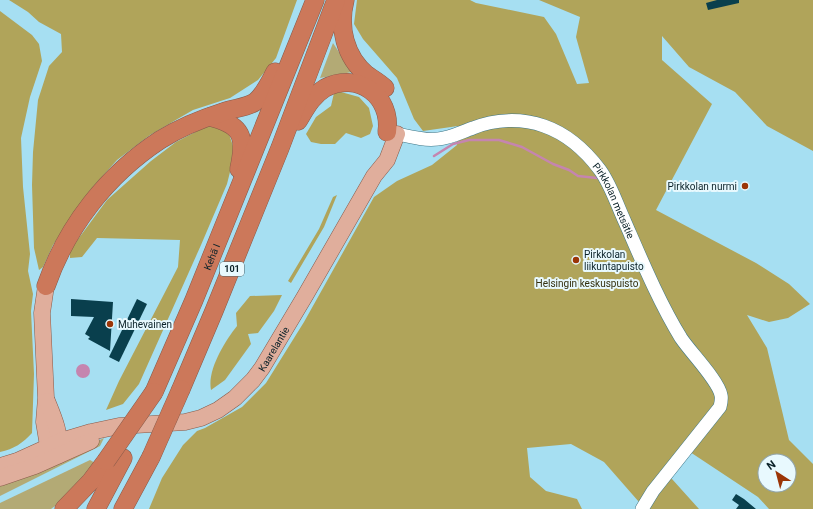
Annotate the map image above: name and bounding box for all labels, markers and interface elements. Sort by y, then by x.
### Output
street label: Pirkkolan metsätie [591,161,636,240]
place label: Pirkkolan nurmi [668,181,737,192]
marker: Pirkkolan nurmi [740,181,750,191]
street label: Kehä I [202,242,222,272]
place label: Pirkkolan liikuntapuisto [584,249,644,272]
marker: Pirkkolan liikuntapuisto [571,255,581,265]
road number: 101 [220,262,244,276]
park label: Helsingin keskuspuisto [536,278,639,289]
marker: Muhevainen [105,319,115,329]
place label: Muhevainen [118,319,172,330]
street label: Kaarelantie [256,325,291,373]
north arrow [757,453,797,493]
text: N [764,458,779,473]

